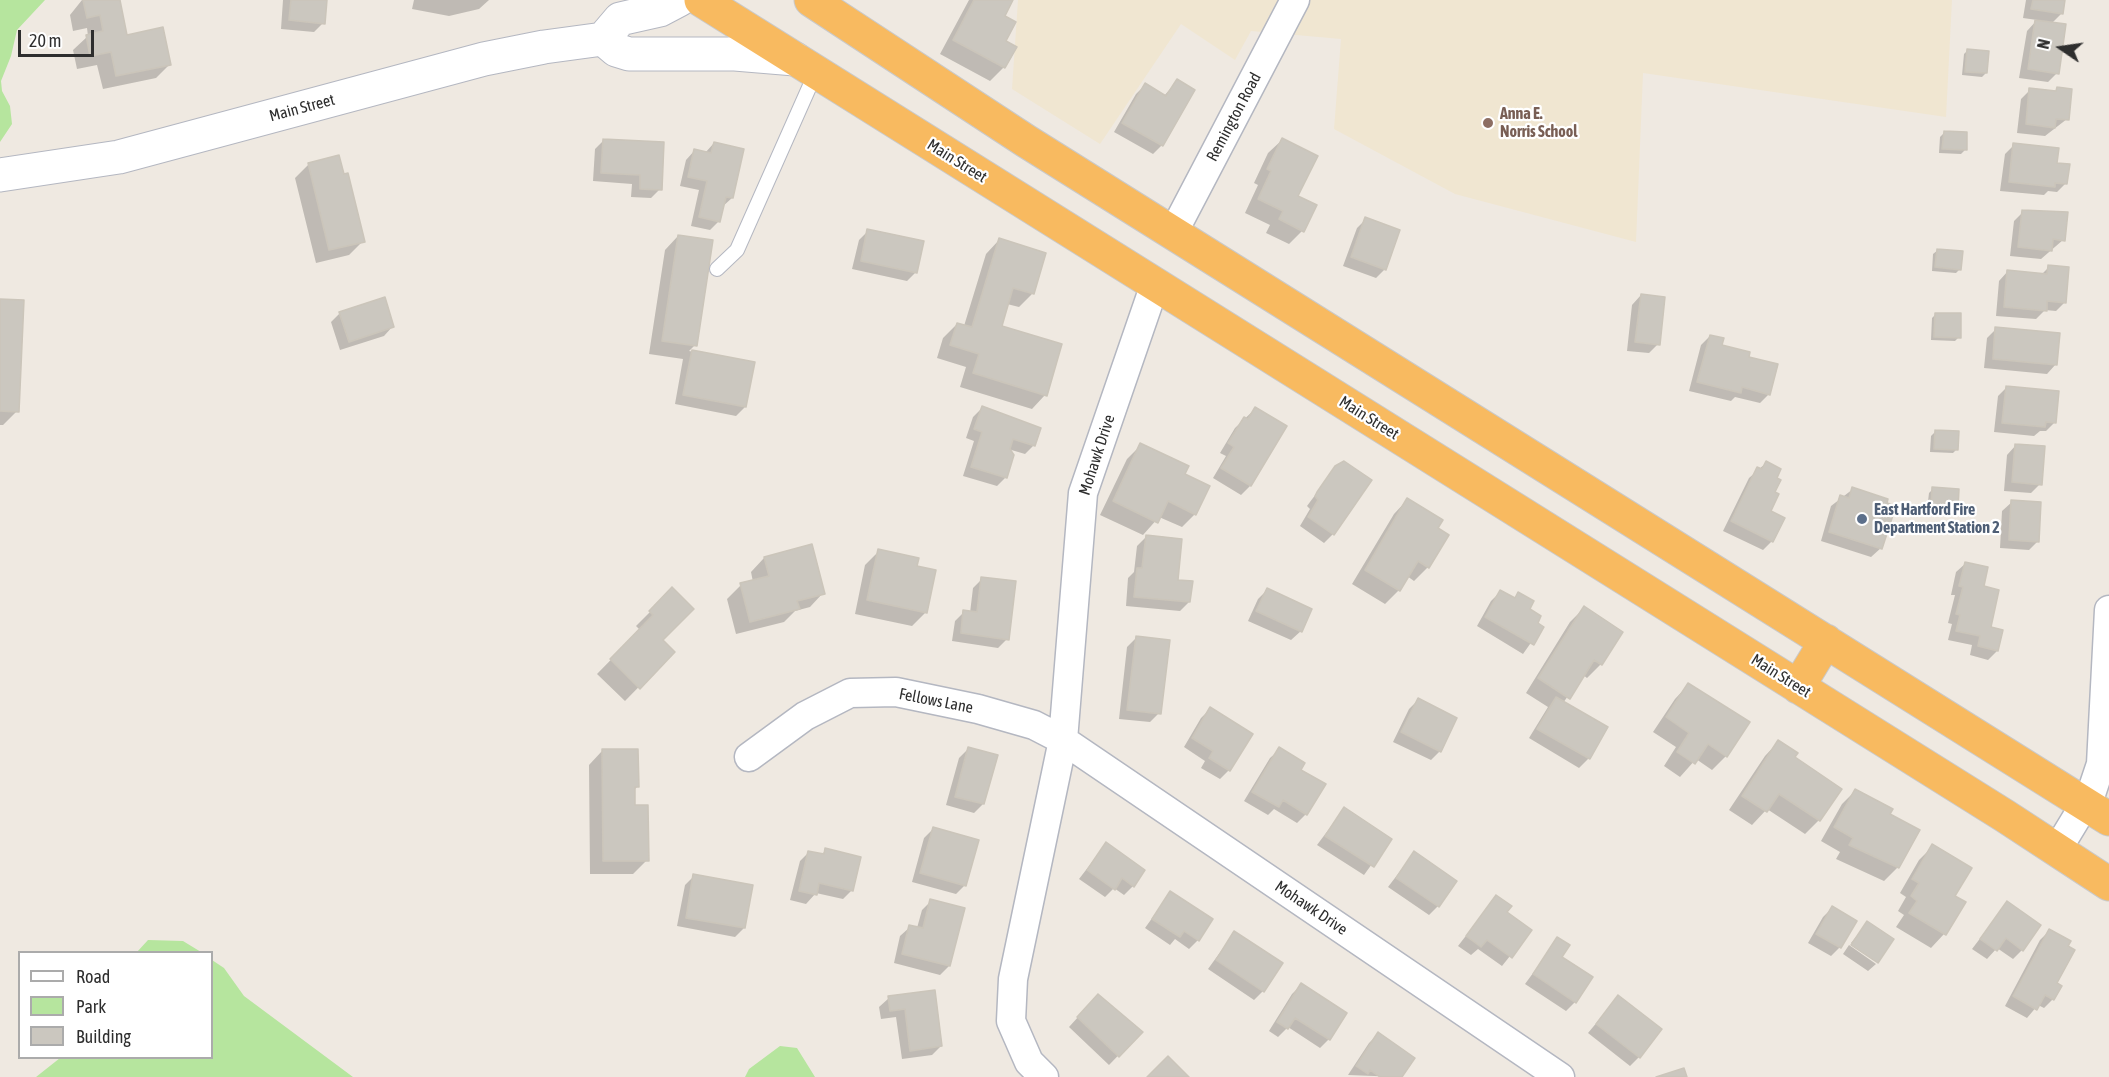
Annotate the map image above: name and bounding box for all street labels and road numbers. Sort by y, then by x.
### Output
street label: Remington Road [1203,69,1265,165]
street label: Main Street [267,90,337,126]
street label: Main Street [924,135,990,187]
street label: Main Street [1336,392,1402,444]
street label: Mohawk Drive [1075,412,1119,498]
street label: Main Street [1748,650,1814,702]
street label: Fellows Lane [897,684,975,718]
street label: Mohawk Drive [1271,877,1351,939]

